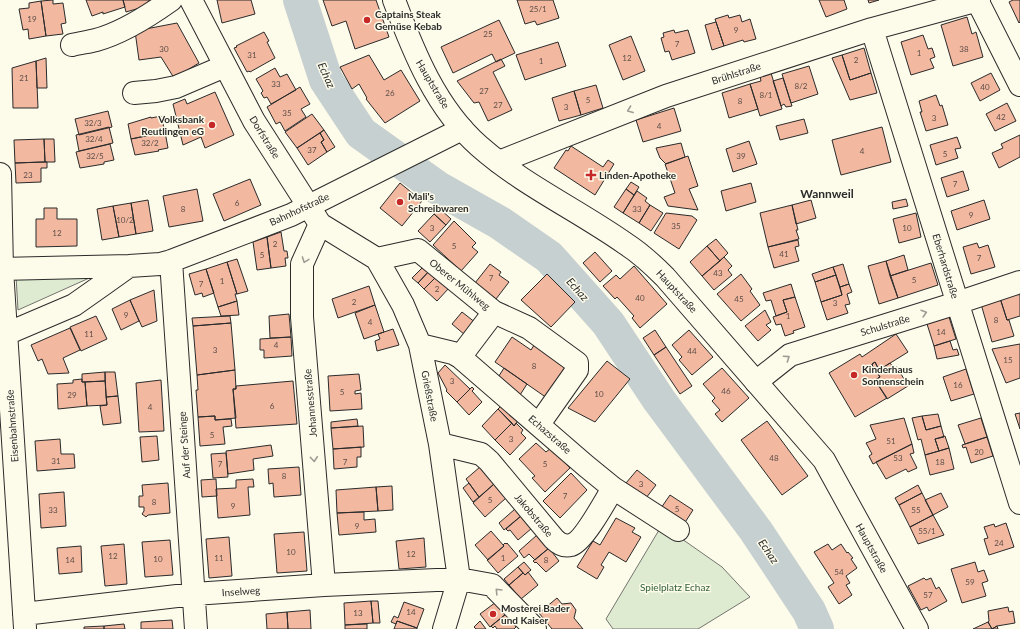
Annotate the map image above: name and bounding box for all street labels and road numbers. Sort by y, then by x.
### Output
street label: Hauptstraße [414,57,452,111]
street label: Brühlstraße [710,59,762,87]
street label: Dorfstraße [247,114,283,160]
street label: Bahnhofstraße [267,190,331,228]
street label: Eberhardstraße [930,232,962,300]
street label: Oberer Mühlweg [427,256,493,312]
street label: Hauptstraße [654,267,700,315]
street label: Schulstraße [859,312,911,338]
street label: Johannesstraße [301,368,319,438]
street label: Grießstraße [419,369,441,423]
street label: Eisenbahnstraße [3,389,21,463]
street label: Auf der Steinge [176,411,192,479]
street label: Echazstraße [526,412,574,456]
street label: Jakobstraße [513,491,555,539]
street label: Hauptstraße [853,521,891,575]
street label: Inselweg [221,584,261,598]

